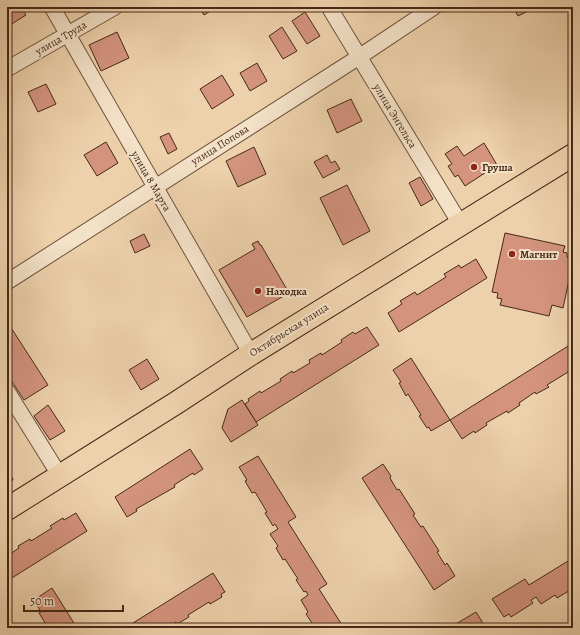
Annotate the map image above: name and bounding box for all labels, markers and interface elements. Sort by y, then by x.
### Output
street label: улица Труда [32,17,90,59]
street label: улица Энгельса [369,80,421,152]
street label: улица Попова [187,121,253,169]
street label: улица 8 Марта [127,147,175,215]
place label: Груша [482,160,514,175]
marker: Груша [469,162,479,172]
place label: Магнит [520,247,557,262]
marker: Магнит [507,249,517,259]
place label: Находка [266,284,308,299]
marker: Находка [253,286,263,296]
street label: Октябрьская улица [247,299,332,360]
scale bar [24,587,123,613]
text: 50 m [30,593,54,609]

